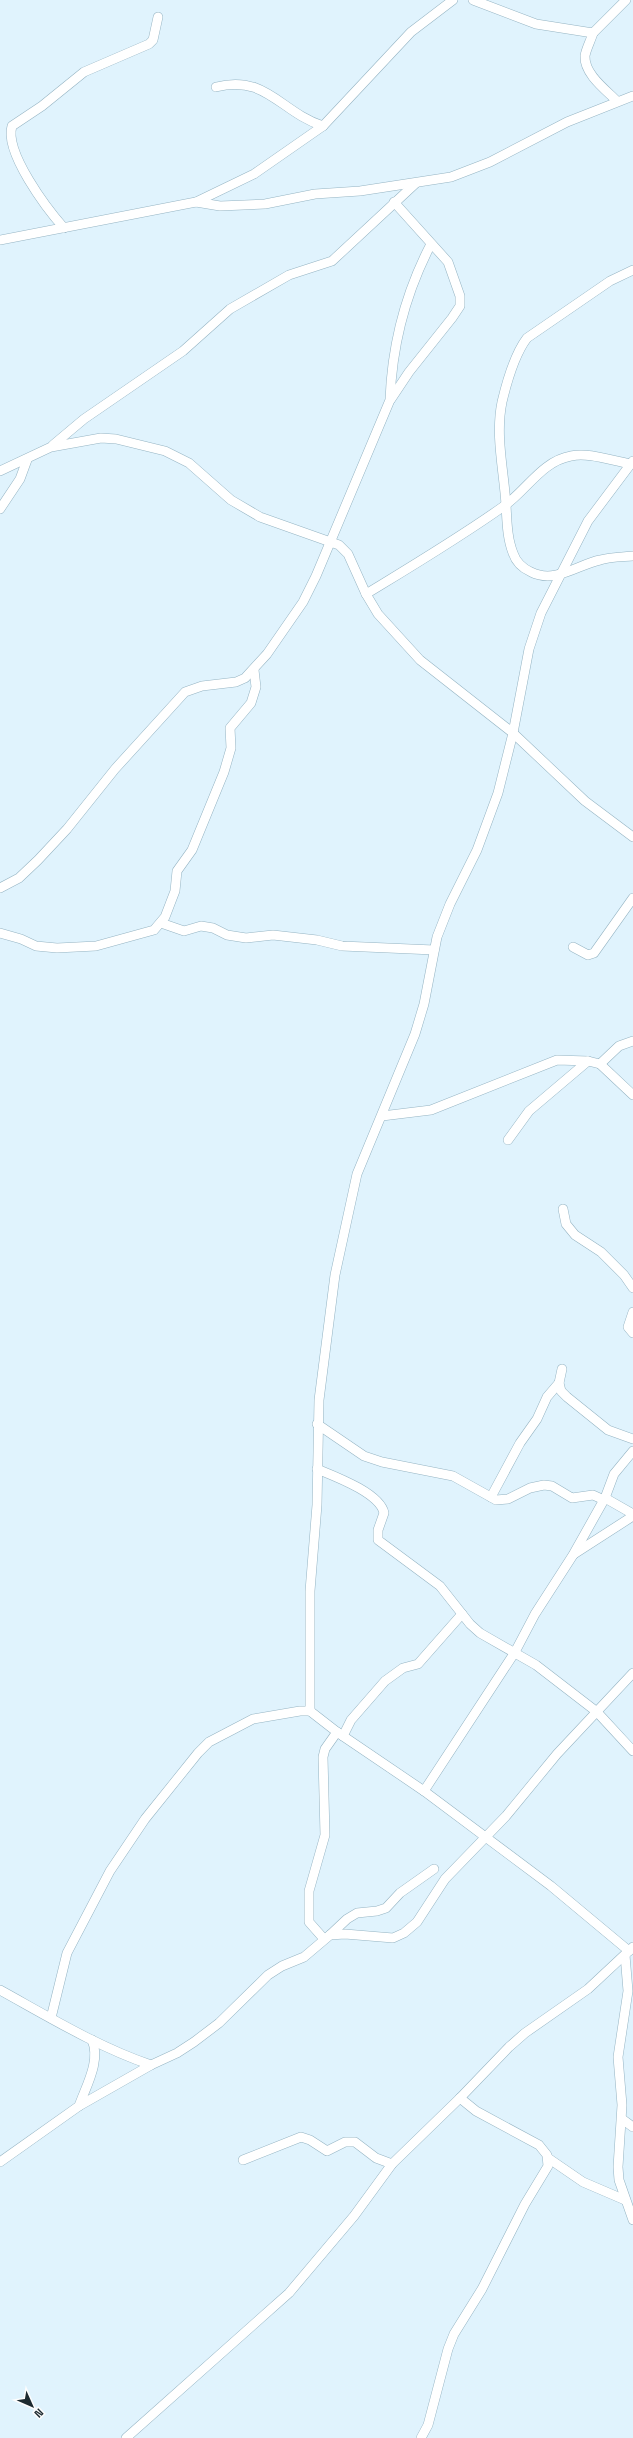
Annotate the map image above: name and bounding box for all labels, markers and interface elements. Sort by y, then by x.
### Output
north arrow [12,2386,52,2426]
text: N [32,2406,47,2421]

